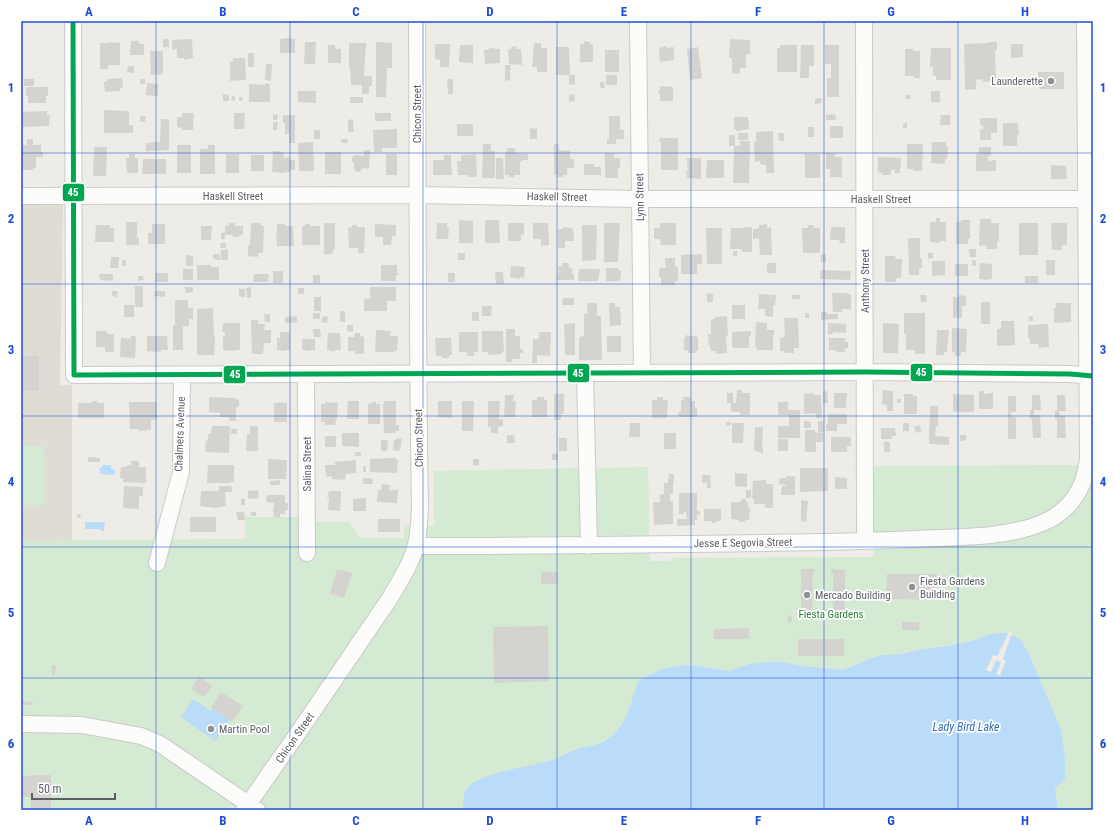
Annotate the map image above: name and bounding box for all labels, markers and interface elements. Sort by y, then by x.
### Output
text: A [85,4,93,19]
text: B [219,4,227,19]
text: C [352,4,360,19]
text: D [486,4,494,19]
text: E [621,4,628,19]
text: F [755,4,761,19]
text: G [887,4,895,19]
text: H [1021,4,1029,19]
place label: Launderette [991,75,1043,88]
marker: Launderette [1046,76,1056,86]
text: 1 [8,80,14,95]
text: 1 [1100,80,1106,95]
street label: Chicon Street [411,85,424,143]
street label: Lynn Street [633,173,647,221]
line badge: 45 [62,183,85,202]
text: 45 [67,186,79,199]
street label: Haskell Street [203,190,263,203]
street label: Haskell Street [527,190,587,204]
street label: Haskell Street [851,193,911,206]
text: 2 [8,211,15,226]
text: 2 [1100,211,1107,226]
street label: Anthony Street [859,249,872,313]
text: 3 [8,342,14,357]
text: 3 [1100,342,1106,357]
line badge: 45 [567,363,590,383]
line badge: 45 [910,363,933,382]
line badge: 45 [223,365,246,384]
text: 45 [915,366,927,379]
text: 45 [572,367,584,380]
text: 45 [229,368,241,381]
street label: Chalmers Avenue [172,396,188,472]
street label: Chicon Street [412,409,426,467]
street label: Salina Street [301,437,314,491]
text: 4 [8,474,15,489]
text: 4 [1100,474,1107,489]
street label: Jesse E Segovia Street [694,536,792,550]
place label: Fiesta Gardens Building [920,575,985,601]
marker: Fiesta Gardens Building [907,582,917,592]
place label: Mercado Building [815,589,891,602]
marker: Mercado Building [802,590,812,600]
text: 5 [8,605,15,620]
text: 5 [1100,605,1107,620]
park label: Fiesta Gardens [798,608,864,621]
street label: Chicon Street [273,710,317,766]
water label: Lady Bird Lake [932,720,1000,734]
place label: Martin Pool [219,723,269,736]
marker: Martin Pool [206,724,216,734]
text: 6 [8,736,15,751]
text: 6 [1100,736,1107,751]
scale bar [32,775,115,801]
text: 50 m [38,782,62,796]
text: A [85,813,93,828]
text: B [219,813,227,828]
text: C [352,813,360,828]
text: D [486,813,494,828]
text: E [621,813,628,828]
text: F [755,813,761,828]
text: G [887,813,895,828]
text: H [1021,813,1029,828]

